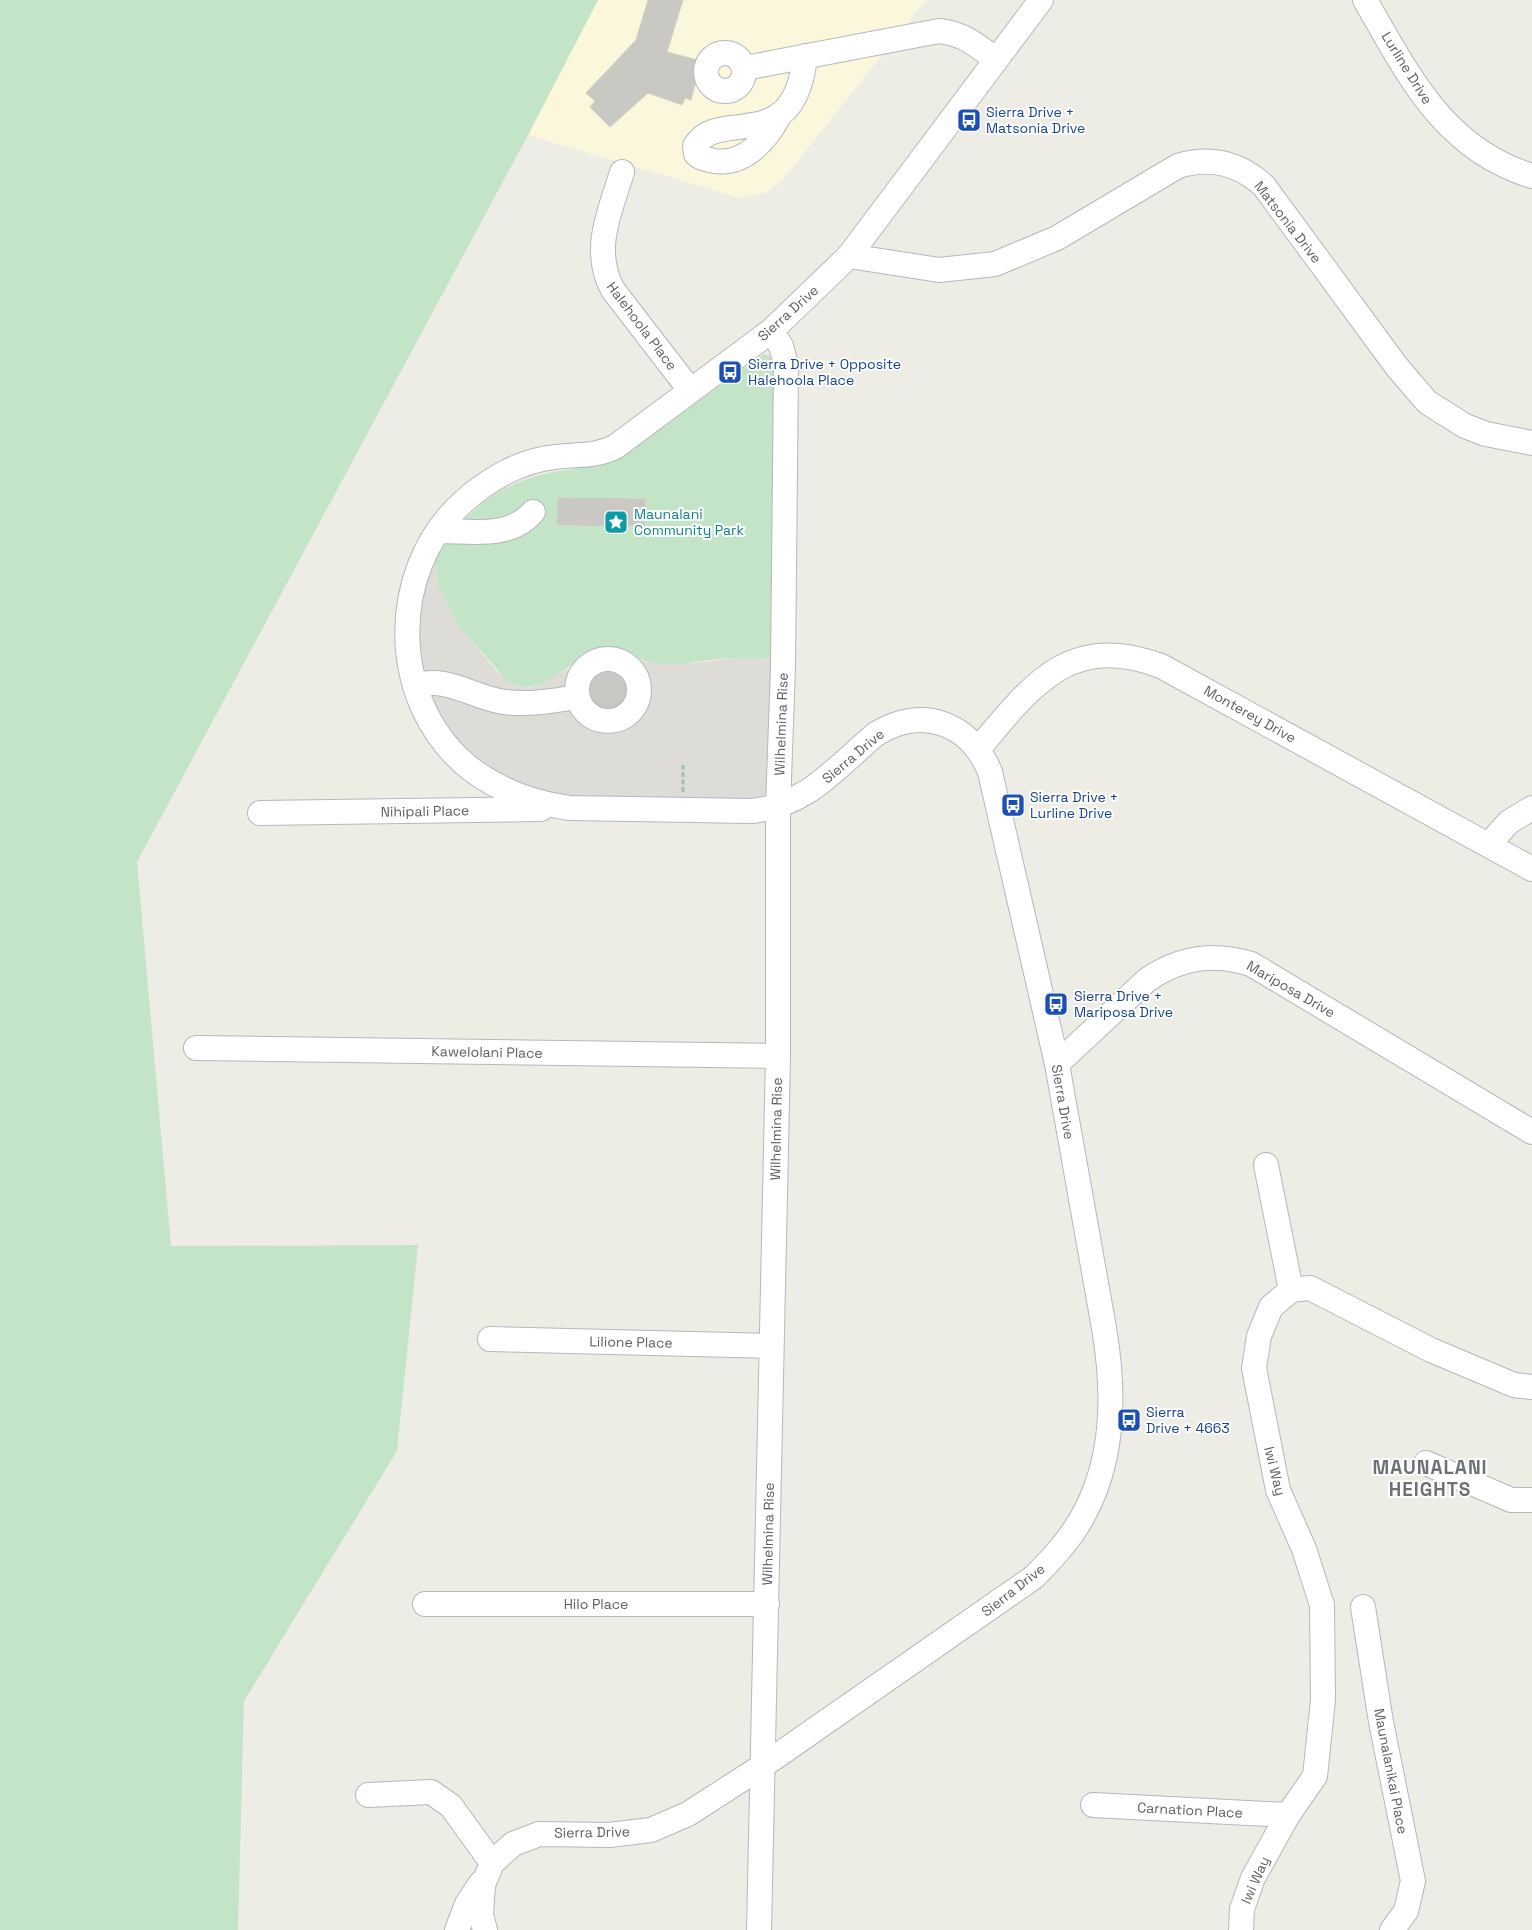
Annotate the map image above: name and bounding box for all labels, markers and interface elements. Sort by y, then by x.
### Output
street label: Lurline Drive [1378,28,1436,108]
place label: Sierra Drive + Matsonia Drive [986,103,1085,137]
bus stop icon: Sierra Drive + Matsonia Drive [956,107,982,133]
street label: Matsonia Drive [1250,177,1326,267]
street label: Halehoola Place [603,278,681,374]
street label: Sierra Drive [754,281,822,345]
place label: Sierra Drive + Opposite Halehoola Place [748,355,901,389]
bus stop icon: Sierra Drive + Opposite Halehoola Place [717,359,743,385]
place label: Maunalani Community Park [634,505,744,539]
place icon: Maunalani Community Park [603,509,629,535]
street label: Wilhelmina Rise [770,672,792,776]
street label: Monterey Drive [1201,681,1299,747]
street label: Sierra Drive [818,725,888,787]
place label: Sierra Drive + Lurline Drive [1030,788,1118,822]
bus stop icon: Sierra Drive + Lurline Drive [1000,792,1026,818]
street label: Nihipali Place [381,801,469,821]
street label: Mariposa Drive [1244,956,1338,1022]
place label: Sierra Drive + Mariposa Drive [1074,987,1173,1021]
bus stop icon: Sierra Drive + Mariposa Drive [1043,991,1069,1017]
street label: Kawelolani Place [431,1042,543,1062]
street label: Sierra Drive [1048,1063,1078,1141]
street label: Wilhelmina Rise [766,1077,786,1181]
street label: Lilione Place [589,1332,673,1352]
place label: Sierra Drive + 4663 [1146,1403,1230,1437]
bus stop icon: Sierra Drive + 4663 [1116,1407,1142,1433]
street label: Iwi Way [1260,1445,1290,1497]
district label: MAUNALANI HEIGHTS [1372,1455,1488,1502]
street label: Wilhelmina Rise [758,1482,778,1586]
street label: Sierra Drive [978,1560,1048,1620]
street label: Hilo Place [564,1595,628,1613]
street label: Maunalanikai Place [1370,1707,1412,1835]
street label: Carnation Place [1137,1798,1243,1822]
street label: Sierra Drive [554,1822,630,1842]
street label: Iwi Way [1237,1853,1273,1907]

